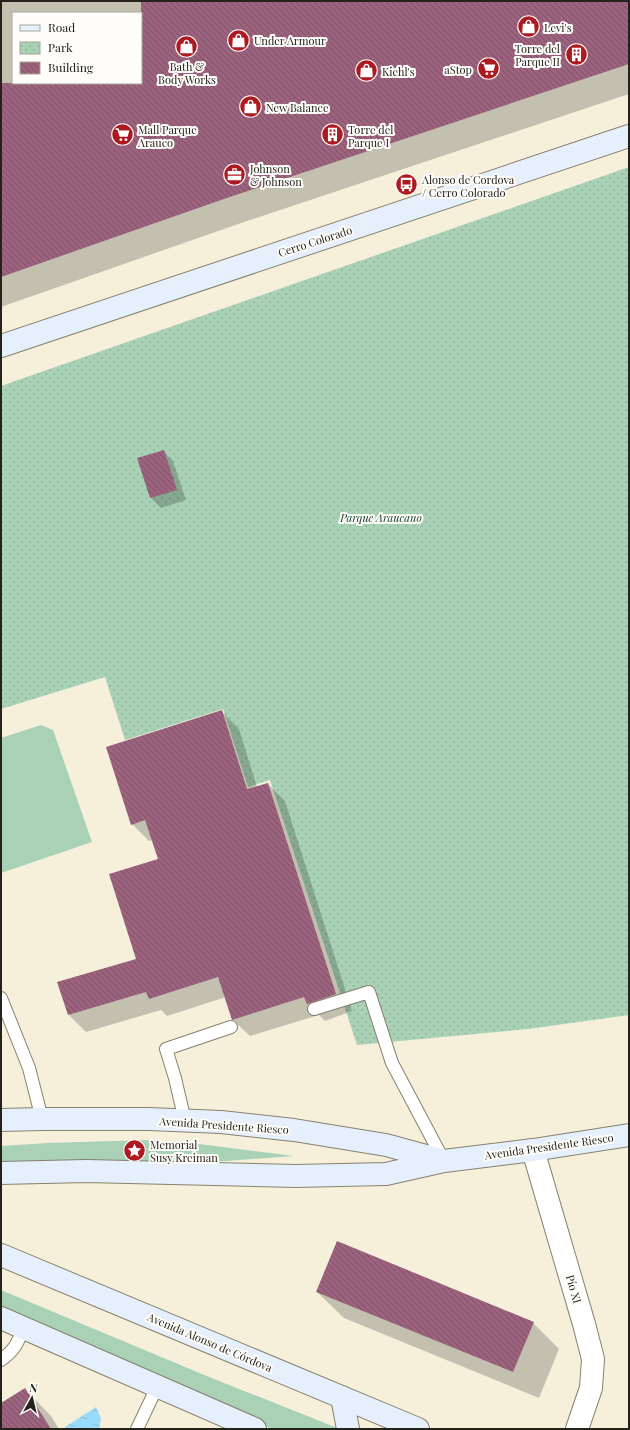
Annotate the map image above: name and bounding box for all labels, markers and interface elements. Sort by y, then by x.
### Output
legend [12,12,142,84]
shop icon: Levi's [516,14,542,40]
text: Road [48,19,75,35]
place label: Levi's [544,20,572,35]
shop icon: Under Armour [226,27,252,53]
shop icon: Bath & Body Works [174,33,200,59]
place label: Under Armour [254,33,326,48]
text: Park [48,39,73,55]
place label: Torre del Parque II [515,41,560,69]
building icon: Torre del Parque II [563,41,589,67]
supermarket icon: aStop [475,56,501,82]
shop icon: Kiehl's [353,58,379,84]
text: Building [48,59,94,75]
place label: Bath & Body Works [158,59,216,87]
place label: aStop [444,62,472,77]
place label: Kiehl's [382,64,415,79]
shop icon: New Balance [238,94,264,120]
place label: New Balance [266,100,329,115]
supermarket icon: Mall Parque Arauco [110,122,136,148]
place label: Mall Parque Arauco [137,122,197,150]
building icon: Torre del Parque I [320,122,346,148]
place label: Torre del Parque I [348,122,393,150]
office icon: Johnson & Johnson [221,161,247,187]
place label: Johnson & Johnson [249,161,302,189]
bus stop icon: Alonso de Cordova / Cerro Colorado [394,172,420,198]
place label: Alonso de Cordova / Cerro Colorado [421,172,515,200]
street label: Cerro Colorado [276,222,354,260]
park label: Parque Araucano [339,510,422,525]
street label: Avenida Presidente Riesco [158,1113,289,1137]
street label: Avenida Presidente Riesco [483,1130,614,1163]
place icon: Memorial Susy Kreiman [121,1137,147,1163]
place label: Memorial Susy Kreiman [150,1137,218,1165]
street label: Pío XI [563,1273,585,1305]
street label: Avenida Alonso de Córdova [144,1309,275,1375]
north arrow [12,1378,52,1418]
text: N [28,1380,38,1396]

